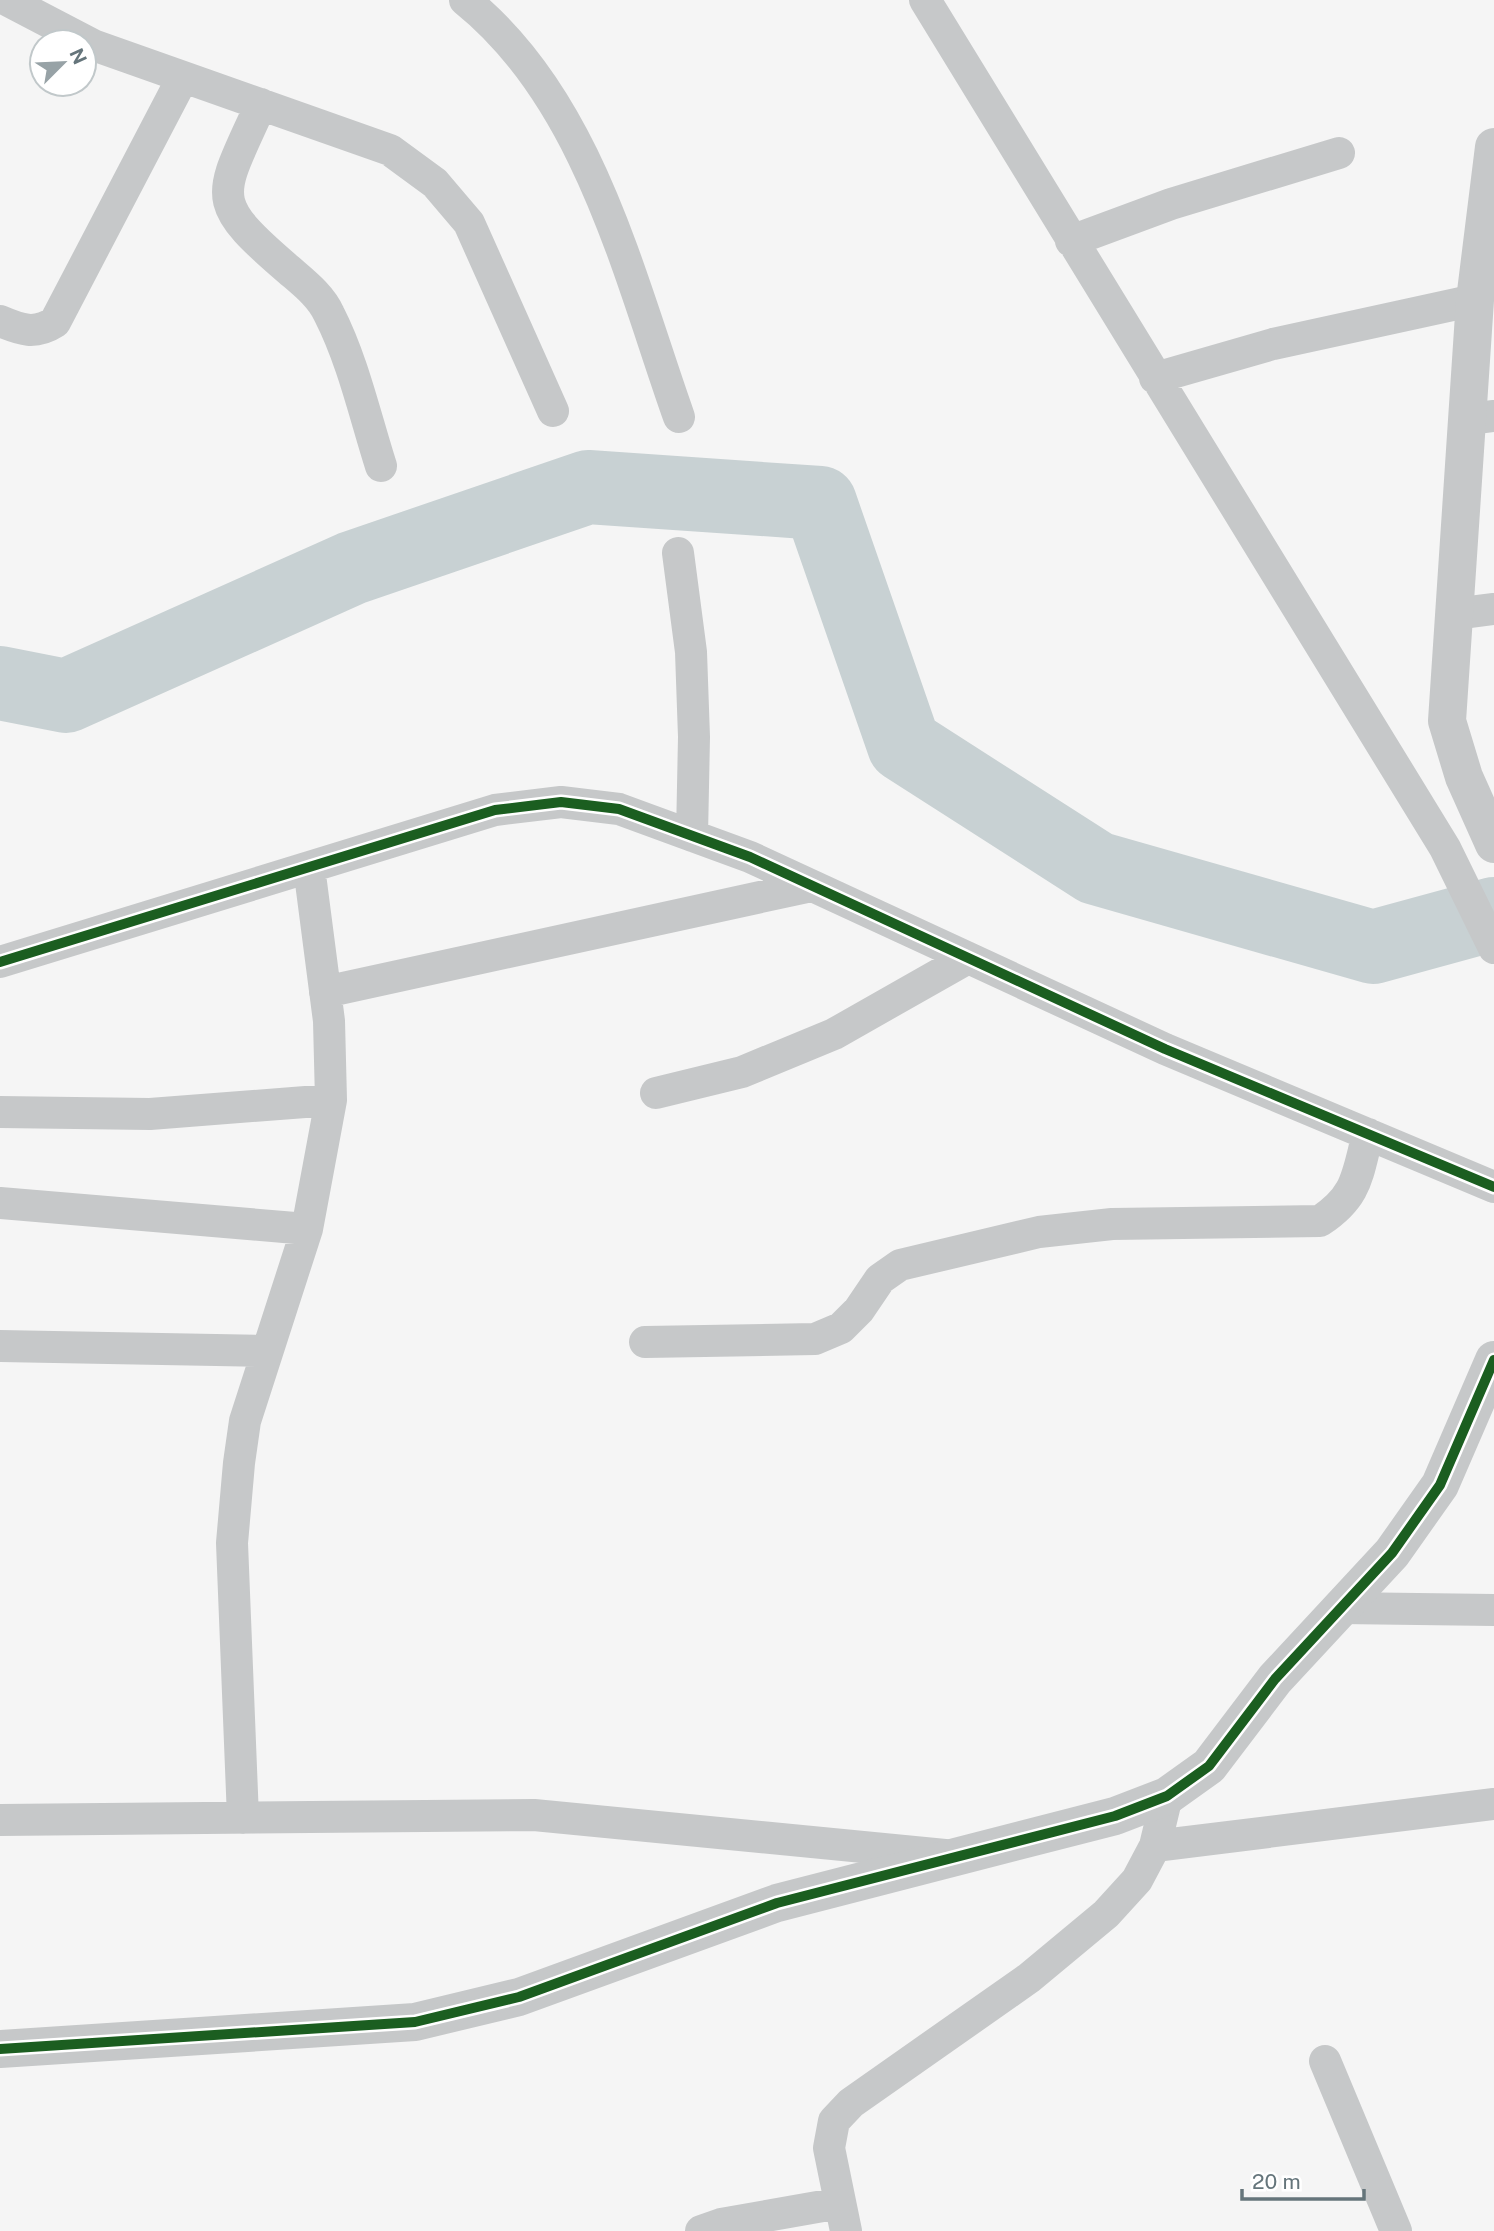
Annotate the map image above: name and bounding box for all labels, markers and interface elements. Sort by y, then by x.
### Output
north arrow [28,28,98,98]
text: N [65,45,92,67]
scale bar [1242,2158,1364,2202]
text: 20 m [1252,2169,1301,2194]

